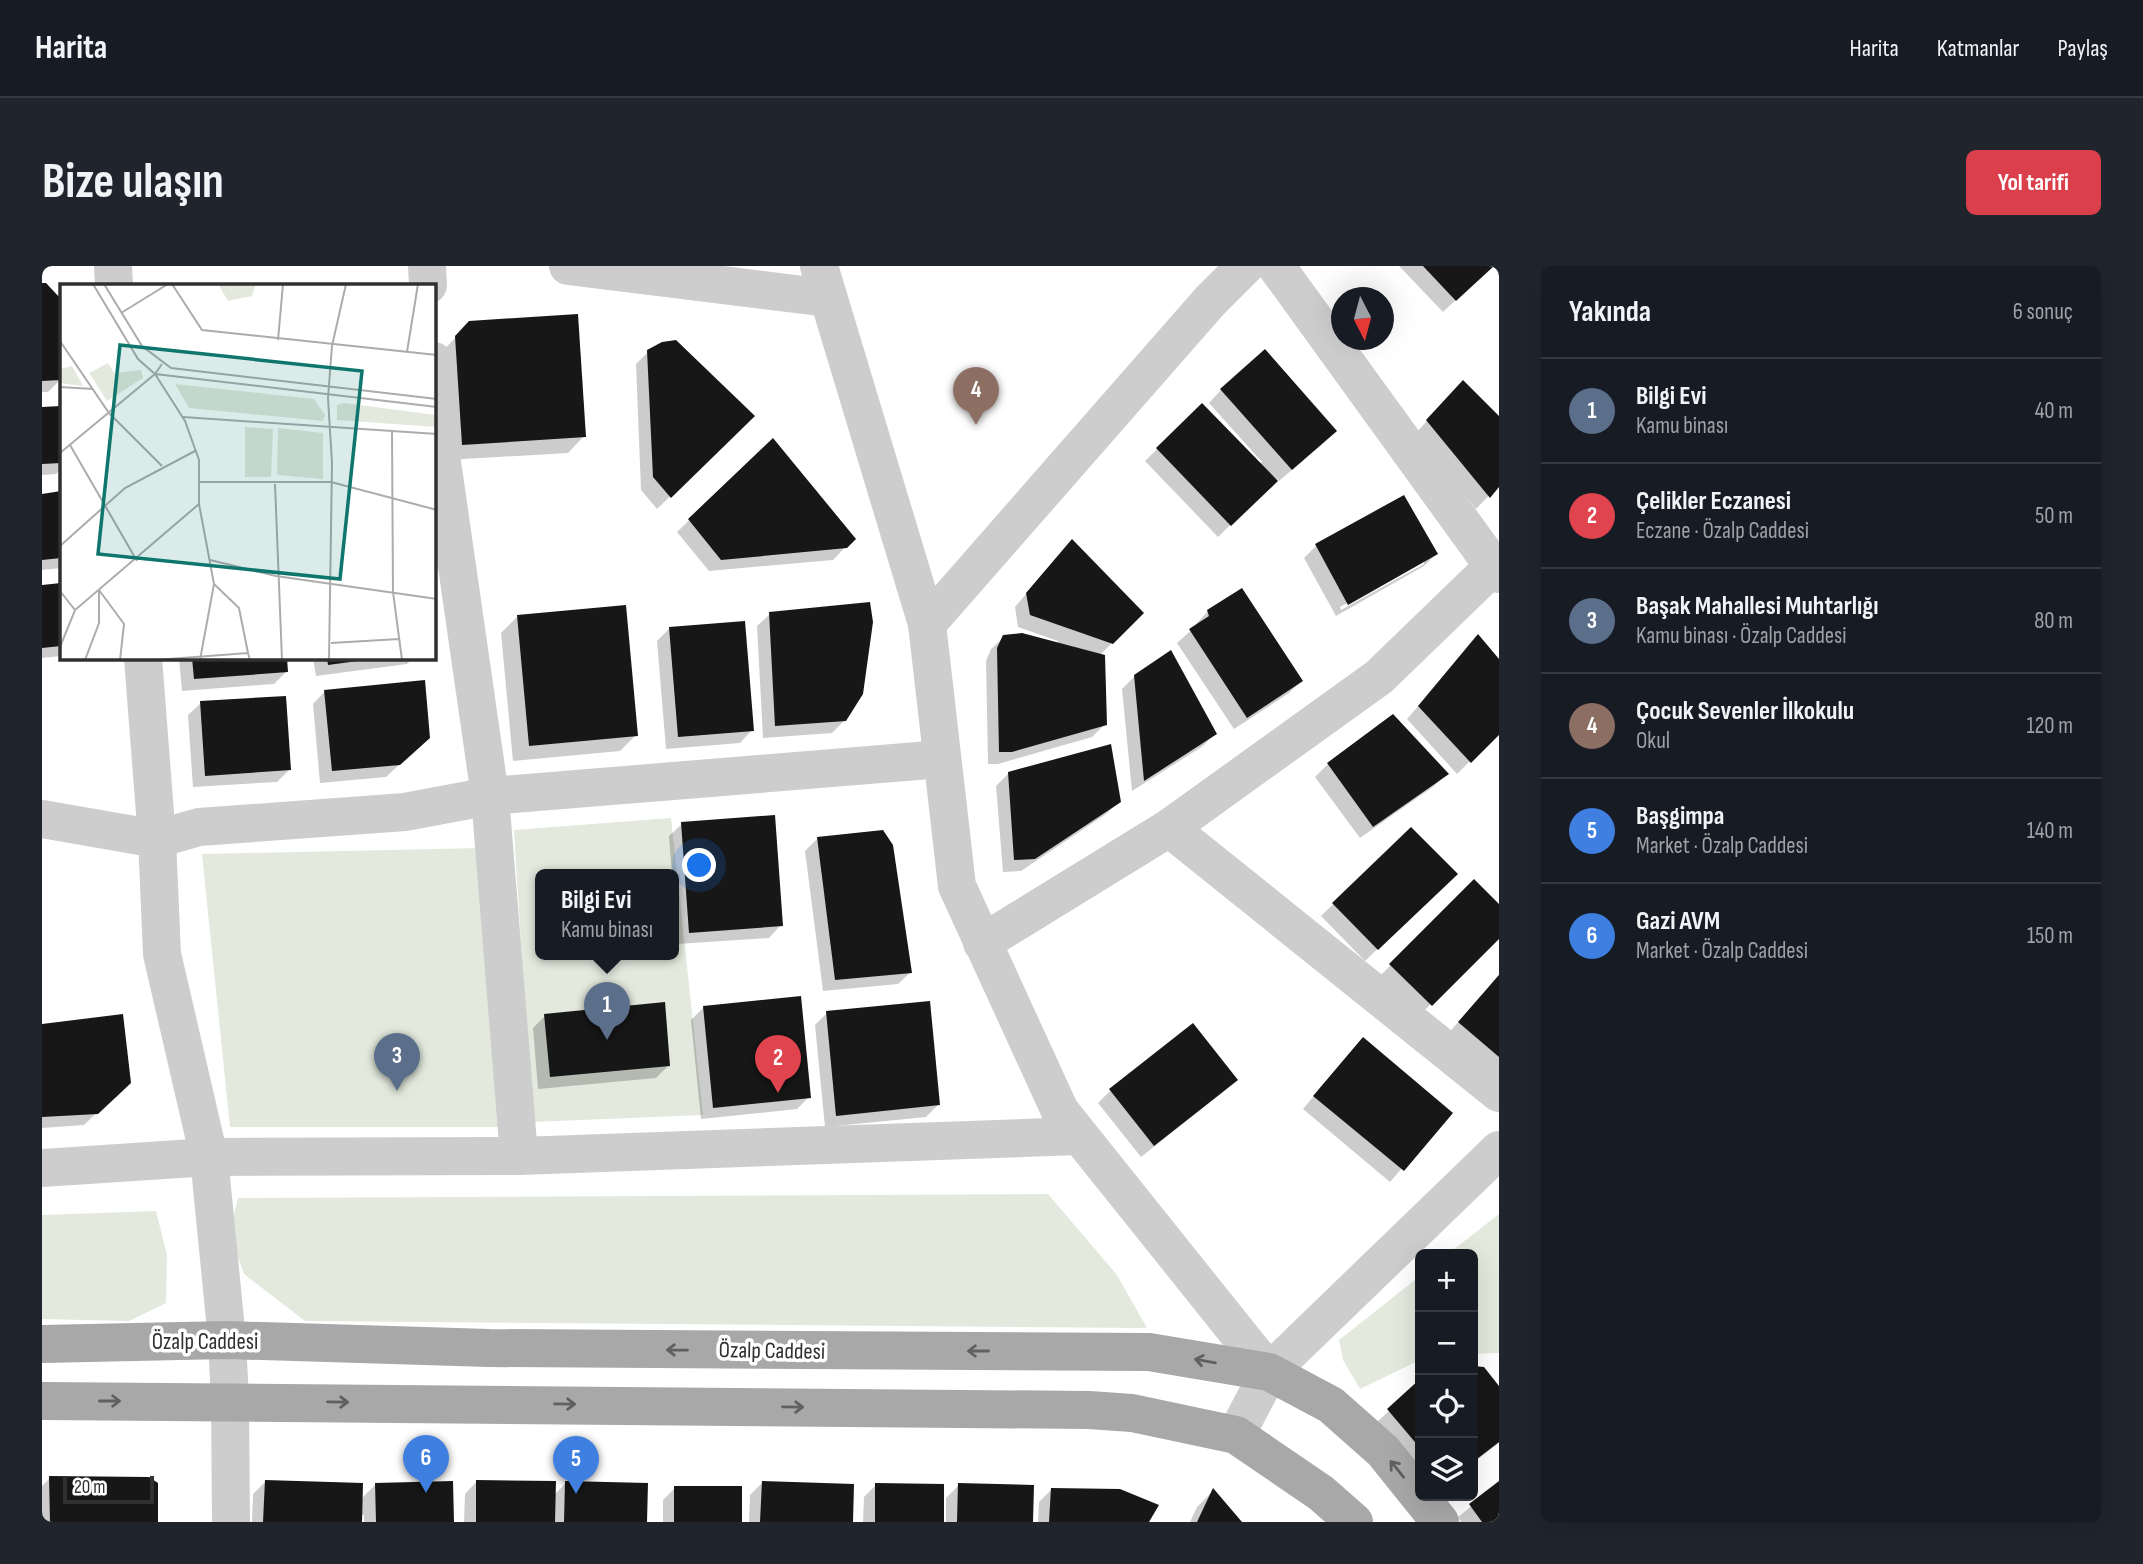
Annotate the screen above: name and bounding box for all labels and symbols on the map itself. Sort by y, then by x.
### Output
inset map [60,284,436,660]
north arrow [1331,287,1394,350]
pin: 4 [953,367,999,425]
your location [682,848,716,882]
pin: 1 [584,982,630,1040]
pin: 3 [374,1033,420,1091]
pin: 2 [755,1035,801,1093]
street label: Özalp Caddesi [152,1328,258,1356]
street label: Özalp Caddesi [718,1336,825,1366]
one-way arrow [666,1343,689,1356]
one-way arrow [967,1345,990,1358]
one-way arrow [1194,1354,1217,1368]
one-way arrow [98,1394,121,1408]
one-way arrow [326,1395,349,1409]
one-way arrow [553,1398,576,1411]
one-way arrow [781,1400,804,1414]
pin: 6 [403,1435,449,1493]
pin: 5 [553,1436,599,1494]
one-way arrow [1390,1460,1405,1478]
scale bar [63,1473,154,1505]

